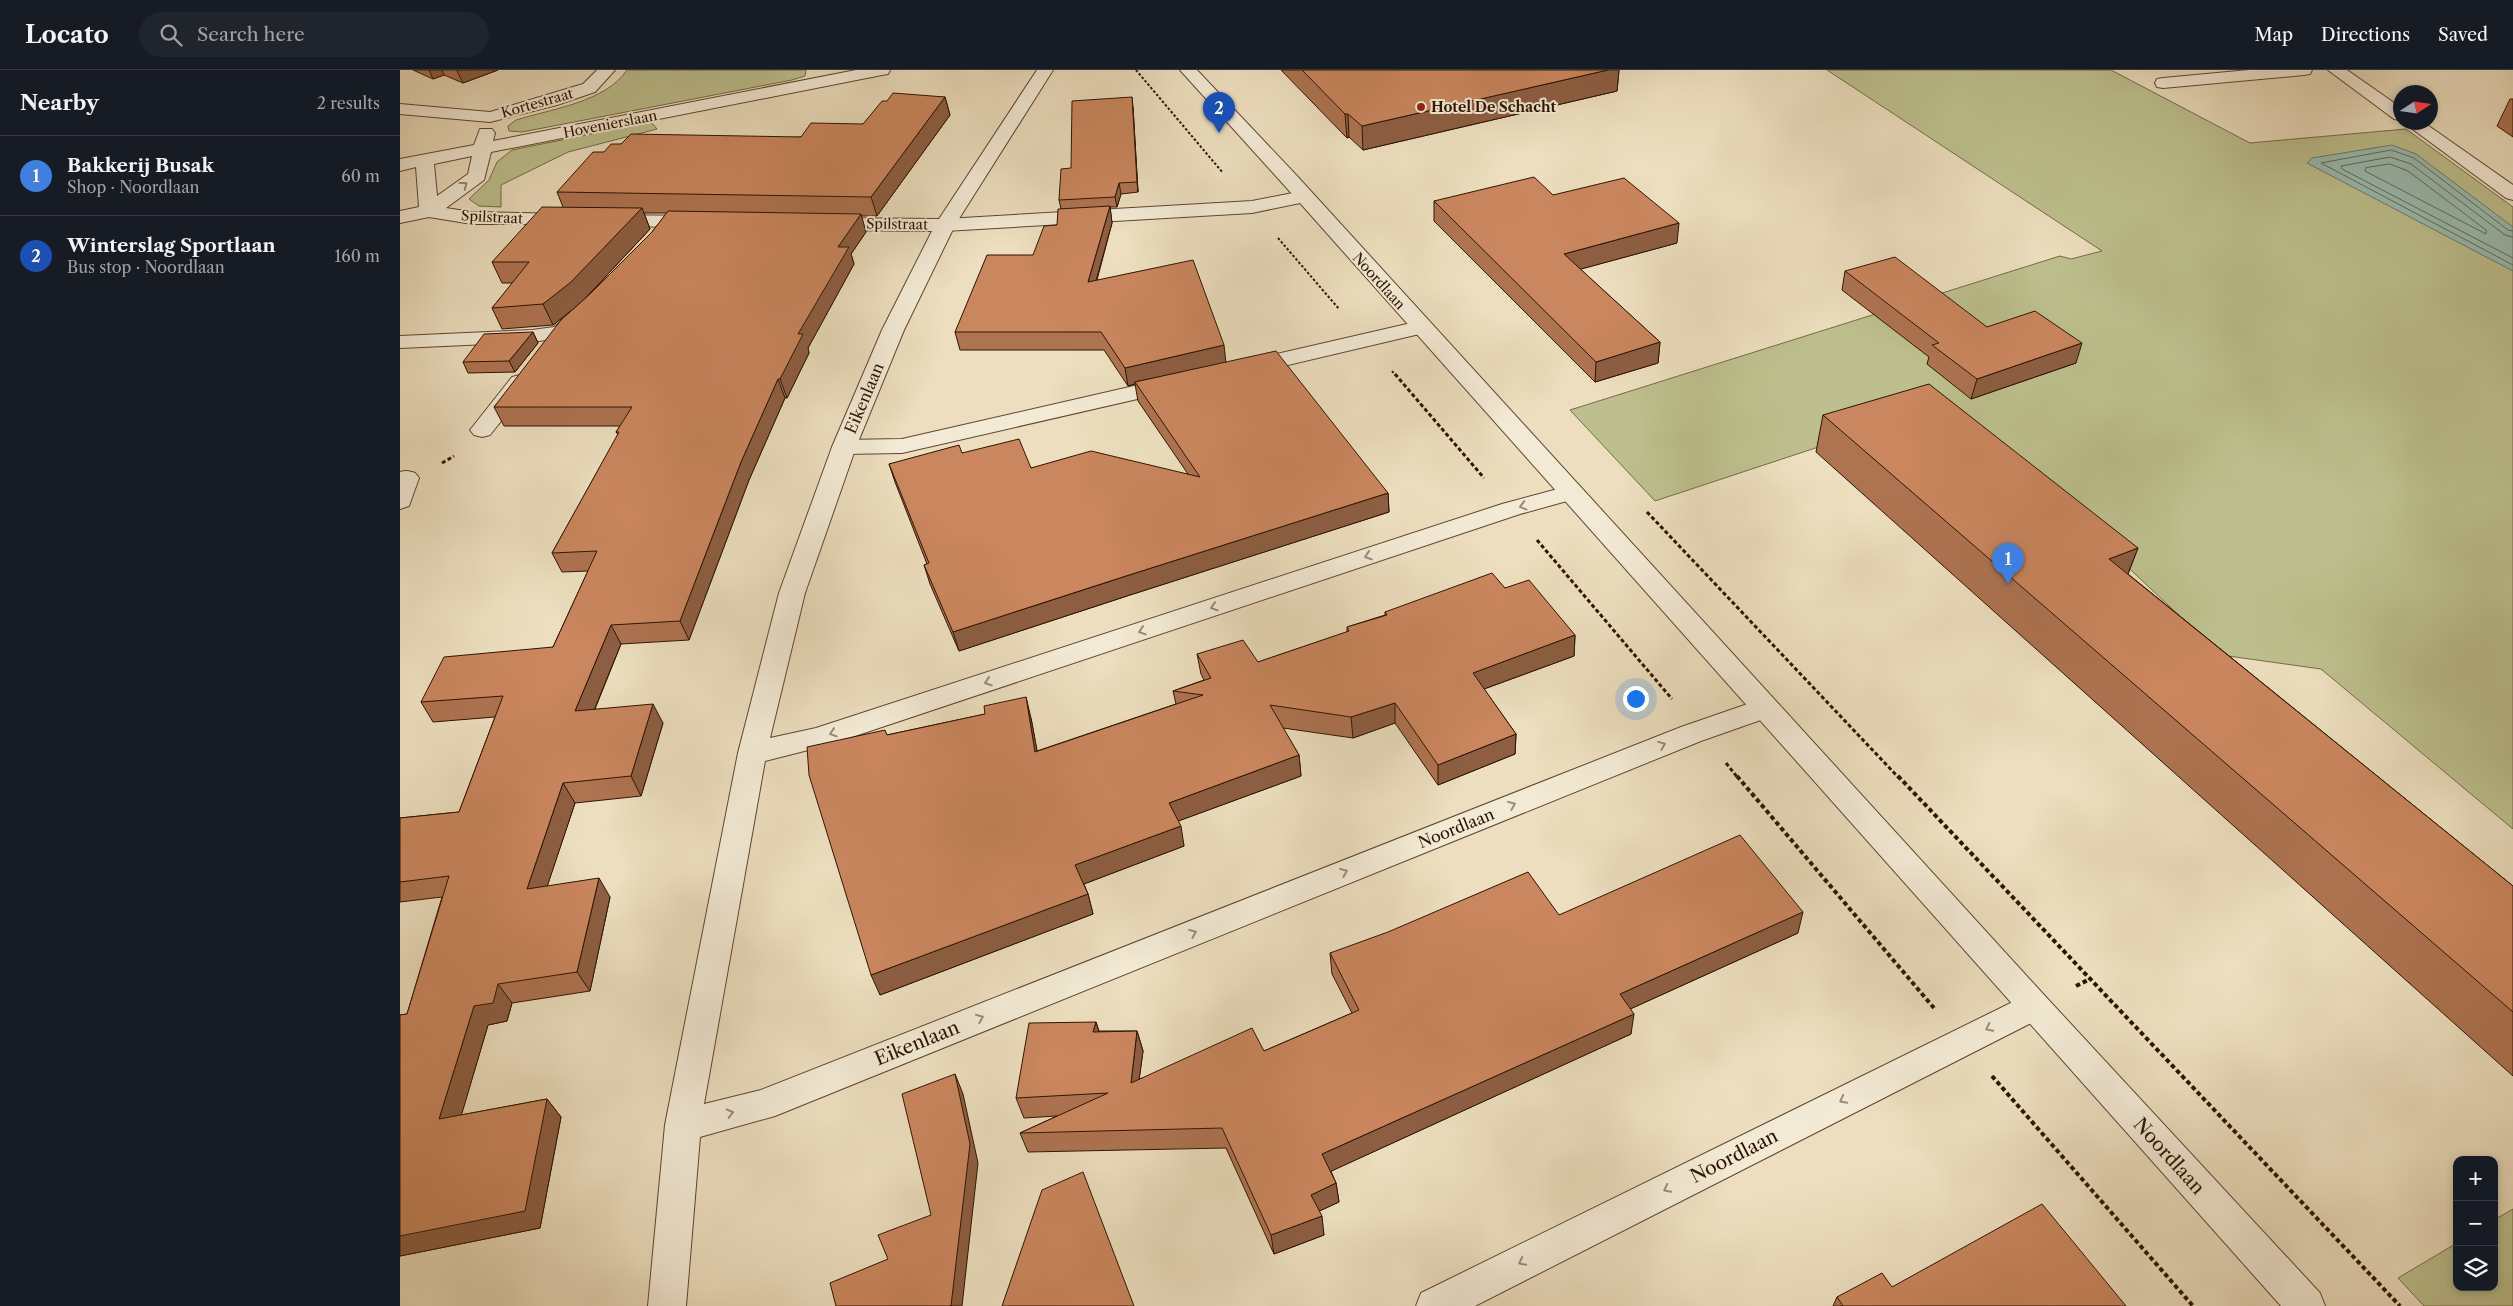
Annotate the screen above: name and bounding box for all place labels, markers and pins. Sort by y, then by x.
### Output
pin: 2 [1203,92,1235,133]
place label: Hotel De Schacht [1431,98,1556,116]
marker: Hotel De Schacht [1415,101,1427,113]
pin: 1 [1992,543,2024,584]

